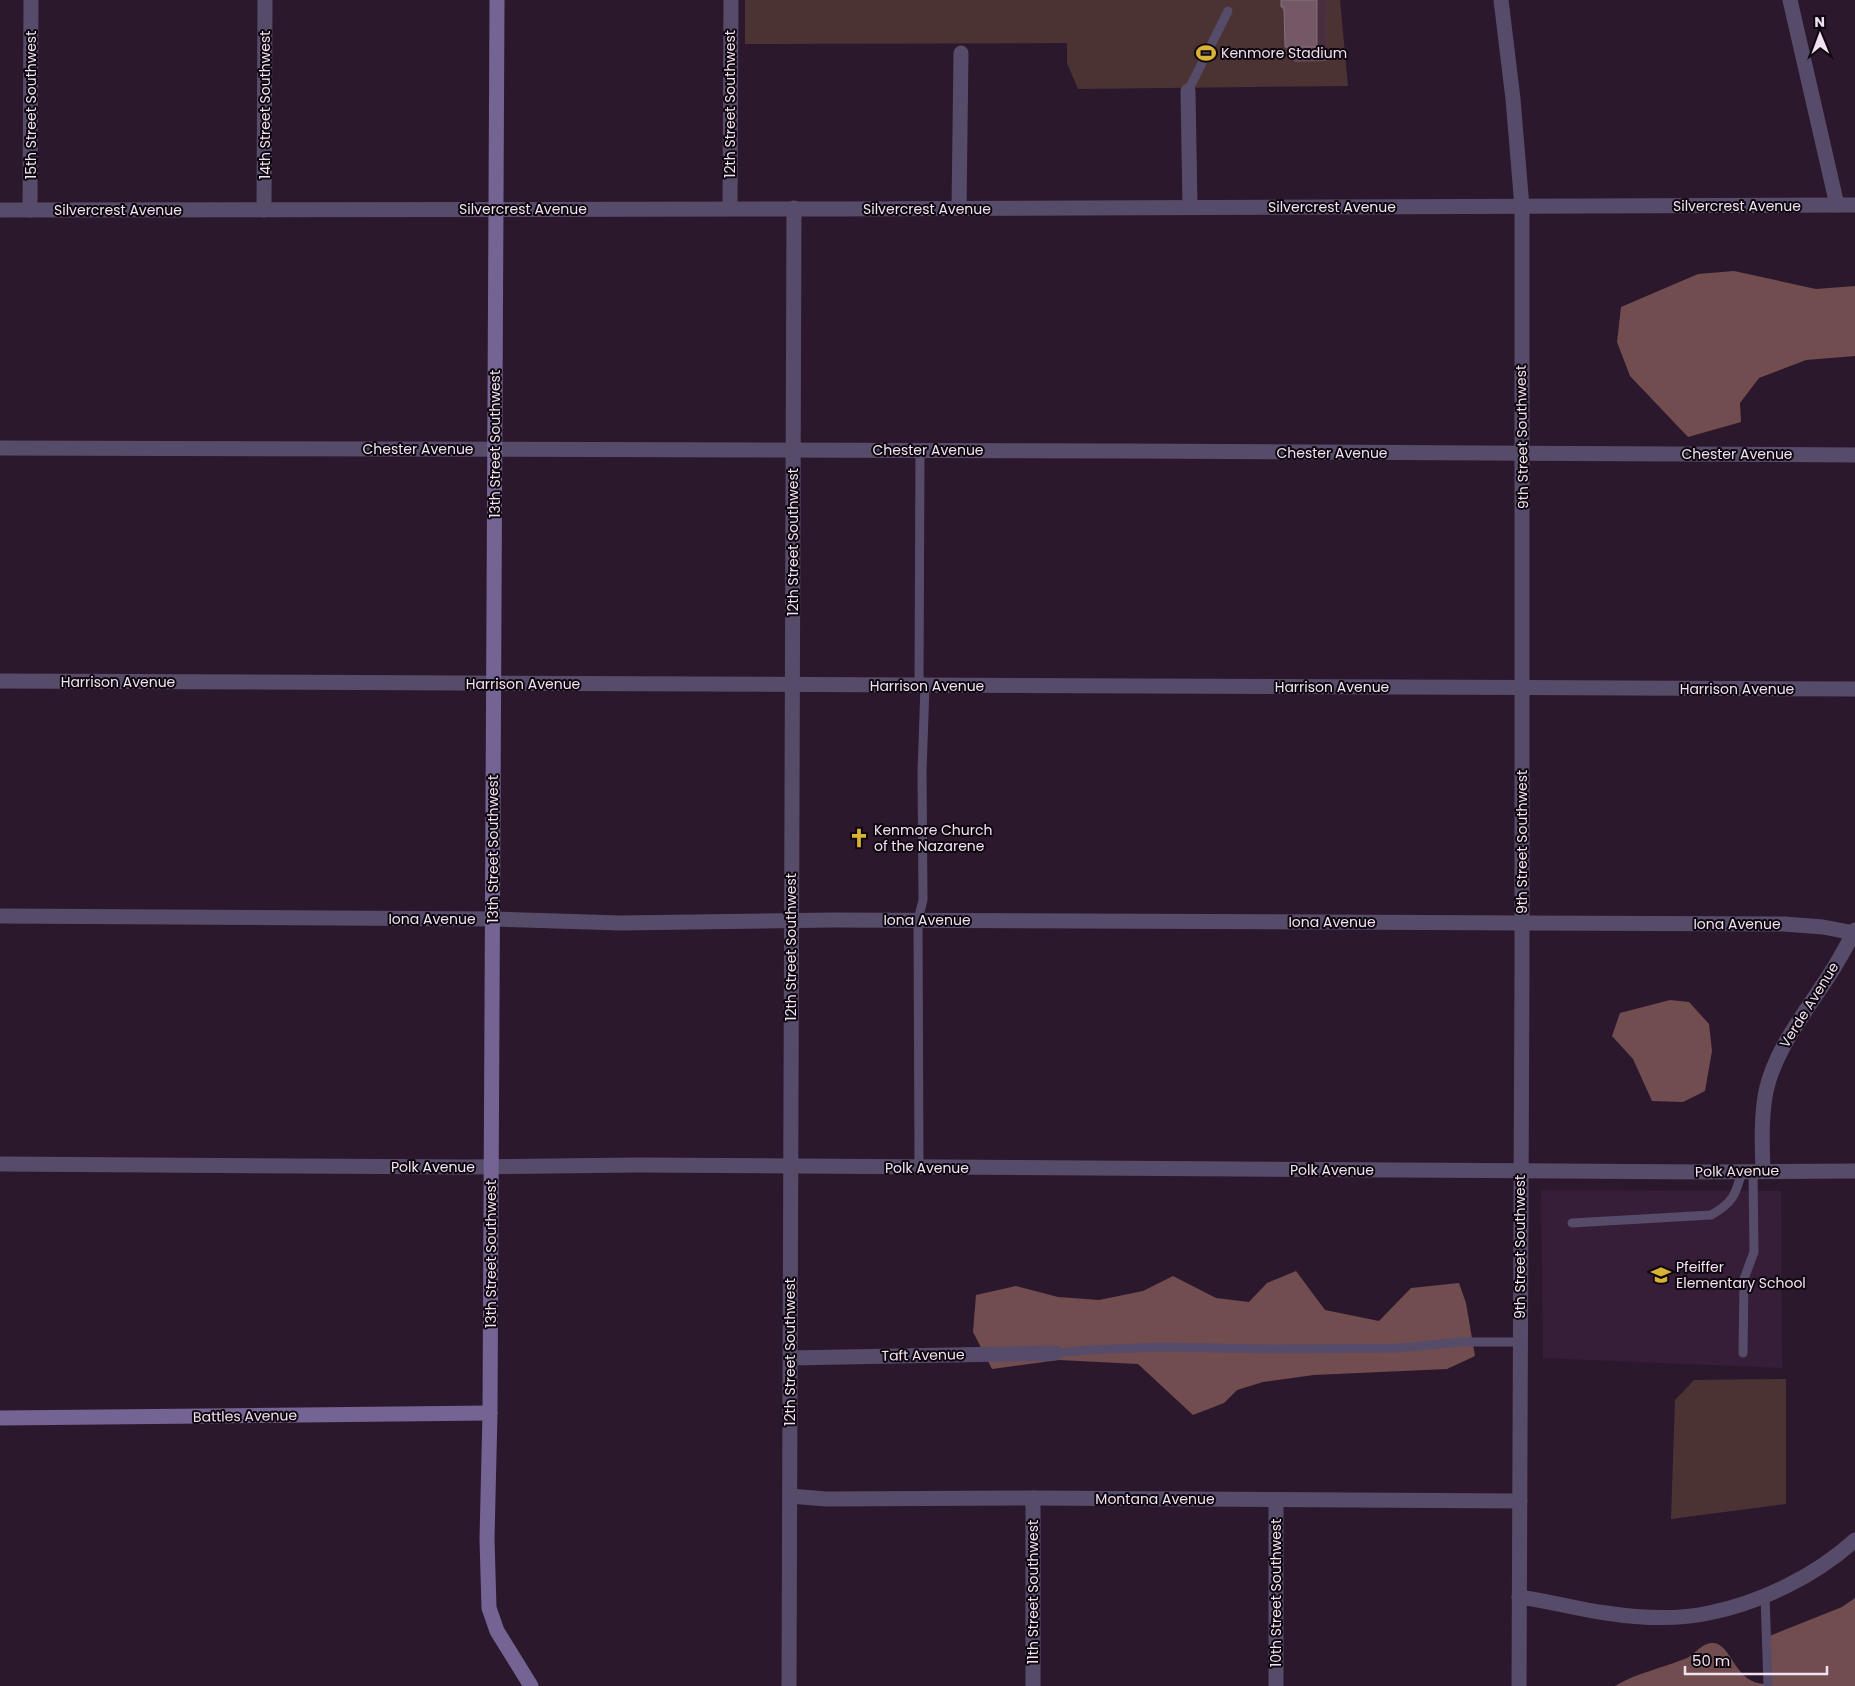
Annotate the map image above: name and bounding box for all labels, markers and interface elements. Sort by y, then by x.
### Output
north arrow [1795,10,1845,60]
text: N [1814,12,1825,32]
street label: 12th Street Southwest [720,30,740,178]
street label: 15th Street Southwest [21,31,41,179]
street label: 14th Street Southwest [255,31,275,179]
sports icon: Kenmore Stadium [1195,42,1217,64]
place label: Kenmore Stadium [1221,43,1347,63]
street label: Silvercrest Avenue [1673,196,1801,216]
street label: Silvercrest Avenue [1268,197,1396,217]
street label: Silvercrest Avenue [459,199,587,219]
street label: Silvercrest Avenue [863,199,991,219]
street label: Silvercrest Avenue [54,200,182,220]
street label: 9th Street Southwest [1511,365,1533,509]
street label: 13th Street Southwest [485,370,505,518]
street label: Chester Avenue [362,439,474,459]
street label: Chester Avenue [872,440,984,460]
street label: Chester Avenue [1276,443,1388,463]
street label: Chester Avenue [1681,444,1793,464]
street label: 12th Street Southwest [783,468,803,616]
street label: Harrison Avenue [61,672,176,692]
street label: Harrison Avenue [466,674,581,694]
street label: Harrison Avenue [870,676,985,696]
street label: Harrison Avenue [1275,677,1390,697]
street label: Harrison Avenue [1680,679,1795,699]
street label: 9th Street Southwest [1512,770,1532,914]
street label: 13th Street Southwest [483,775,503,923]
place label: Kenmore Church of the Nazarene [874,820,992,856]
church icon: Kenmore Church of the Nazarene [848,827,870,849]
street label: 12th Street Southwest [781,873,801,1021]
street label: Iona Avenue [388,909,476,929]
street label: Iona Avenue [883,910,971,930]
street label: Iona Avenue [1288,912,1376,932]
street label: Iona Avenue [1693,914,1781,934]
street label: Verde Avenue [1775,958,1844,1052]
street label: Polk Avenue [391,1157,475,1177]
street label: Polk Avenue [885,1158,969,1178]
street label: Polk Avenue [1290,1160,1374,1180]
street label: Polk Avenue [1695,1160,1780,1182]
street label: 9th Street Southwest [1510,1175,1530,1319]
street label: 13th Street Southwest [481,1180,501,1328]
place label: Pfeiffer Elementary School [1676,1257,1806,1293]
school or university icon: Pfeiffer Elementary School [1650,1264,1672,1286]
street label: 12th Street Southwest [780,1278,800,1426]
street label: Taft Avenue [881,1344,965,1366]
street label: Battles Avenue [193,1405,297,1427]
street label: Montana Avenue [1095,1489,1215,1509]
street label: 10th Street Southwest [1266,1519,1286,1667]
street label: 11th Street Southwest [1023,1520,1043,1664]
scale bar [1685,1644,1828,1676]
text: 50 m [1692,1650,1730,1671]

